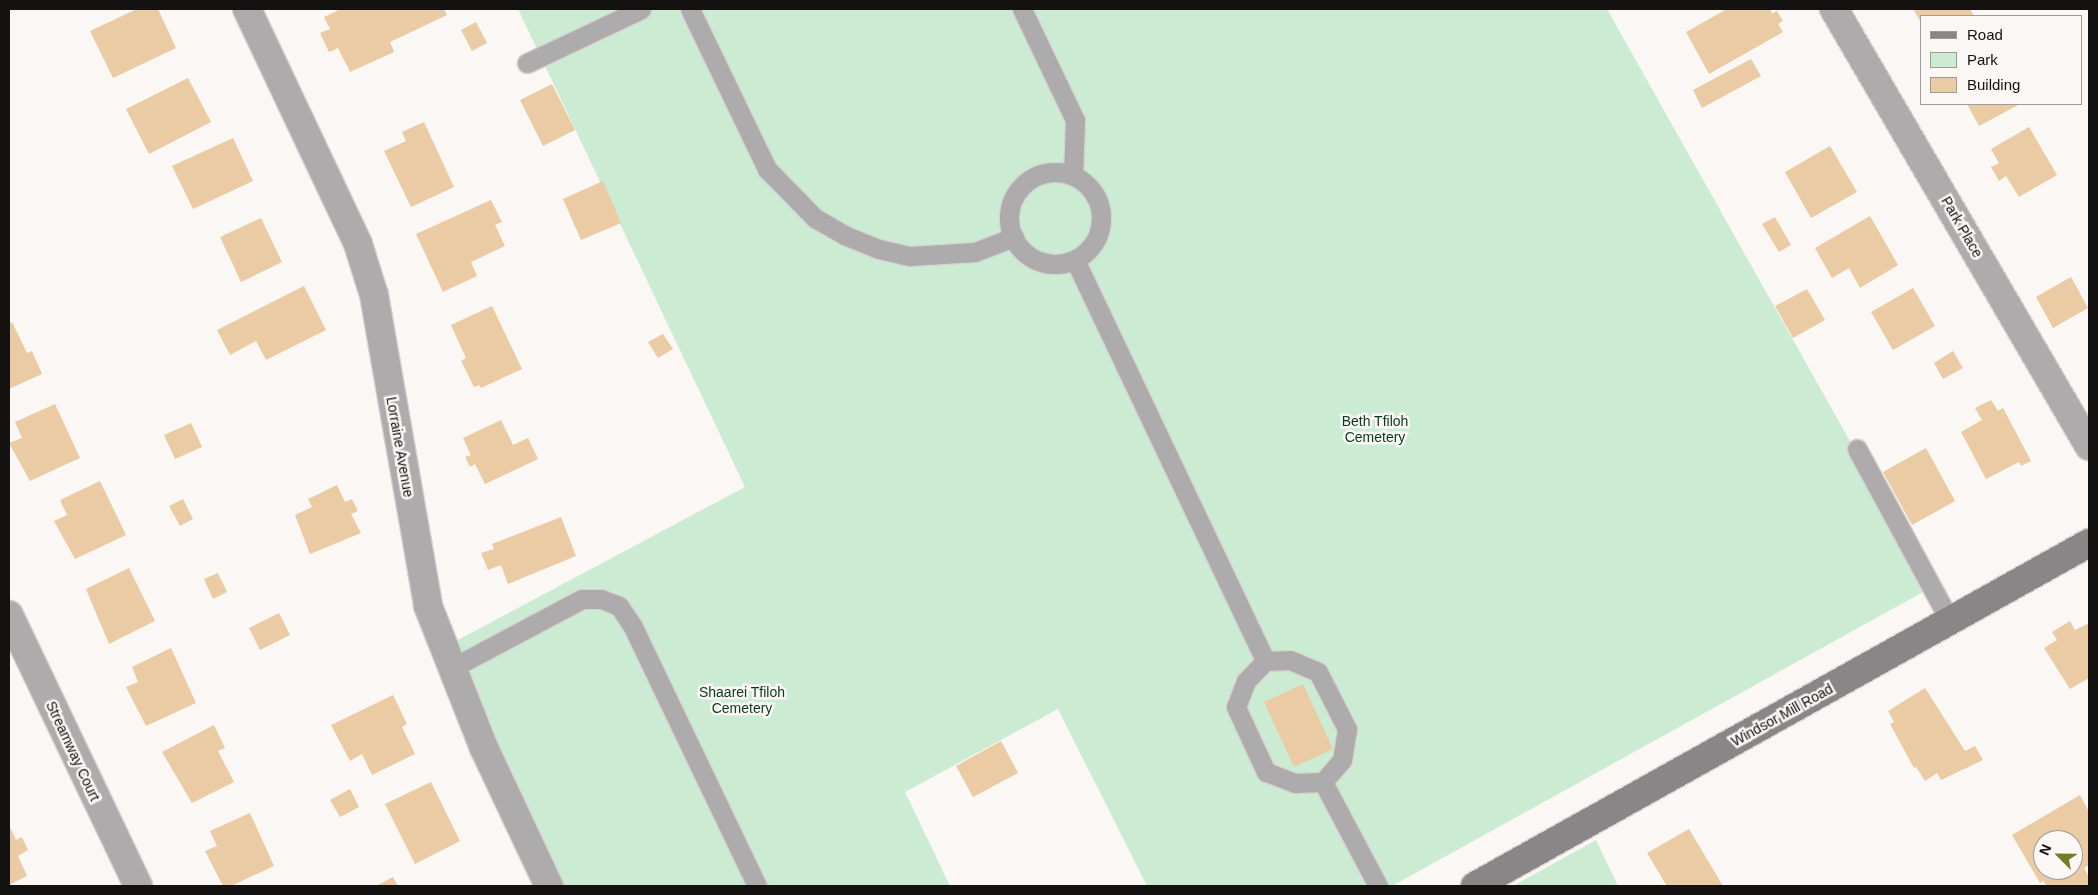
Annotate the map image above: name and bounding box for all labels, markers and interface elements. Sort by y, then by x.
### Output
legend [1920,15,2083,105]
text: Road [1967,26,2003,43]
text: Park [1967,51,1998,68]
text: Building [1967,76,2020,93]
street label: Park Place [1938,193,1986,261]
street label: Lorraine Avenue [383,395,417,499]
park label: Beth Tfiloh Cemetery [1342,413,1408,446]
street label: Windsor Mill Road [1728,680,1836,750]
park label: Shaarei Tfiloh Cemetery [699,684,785,716]
street label: Streamway Court [43,698,103,804]
north arrow [2033,830,2083,880]
text: N [2036,842,2054,857]

